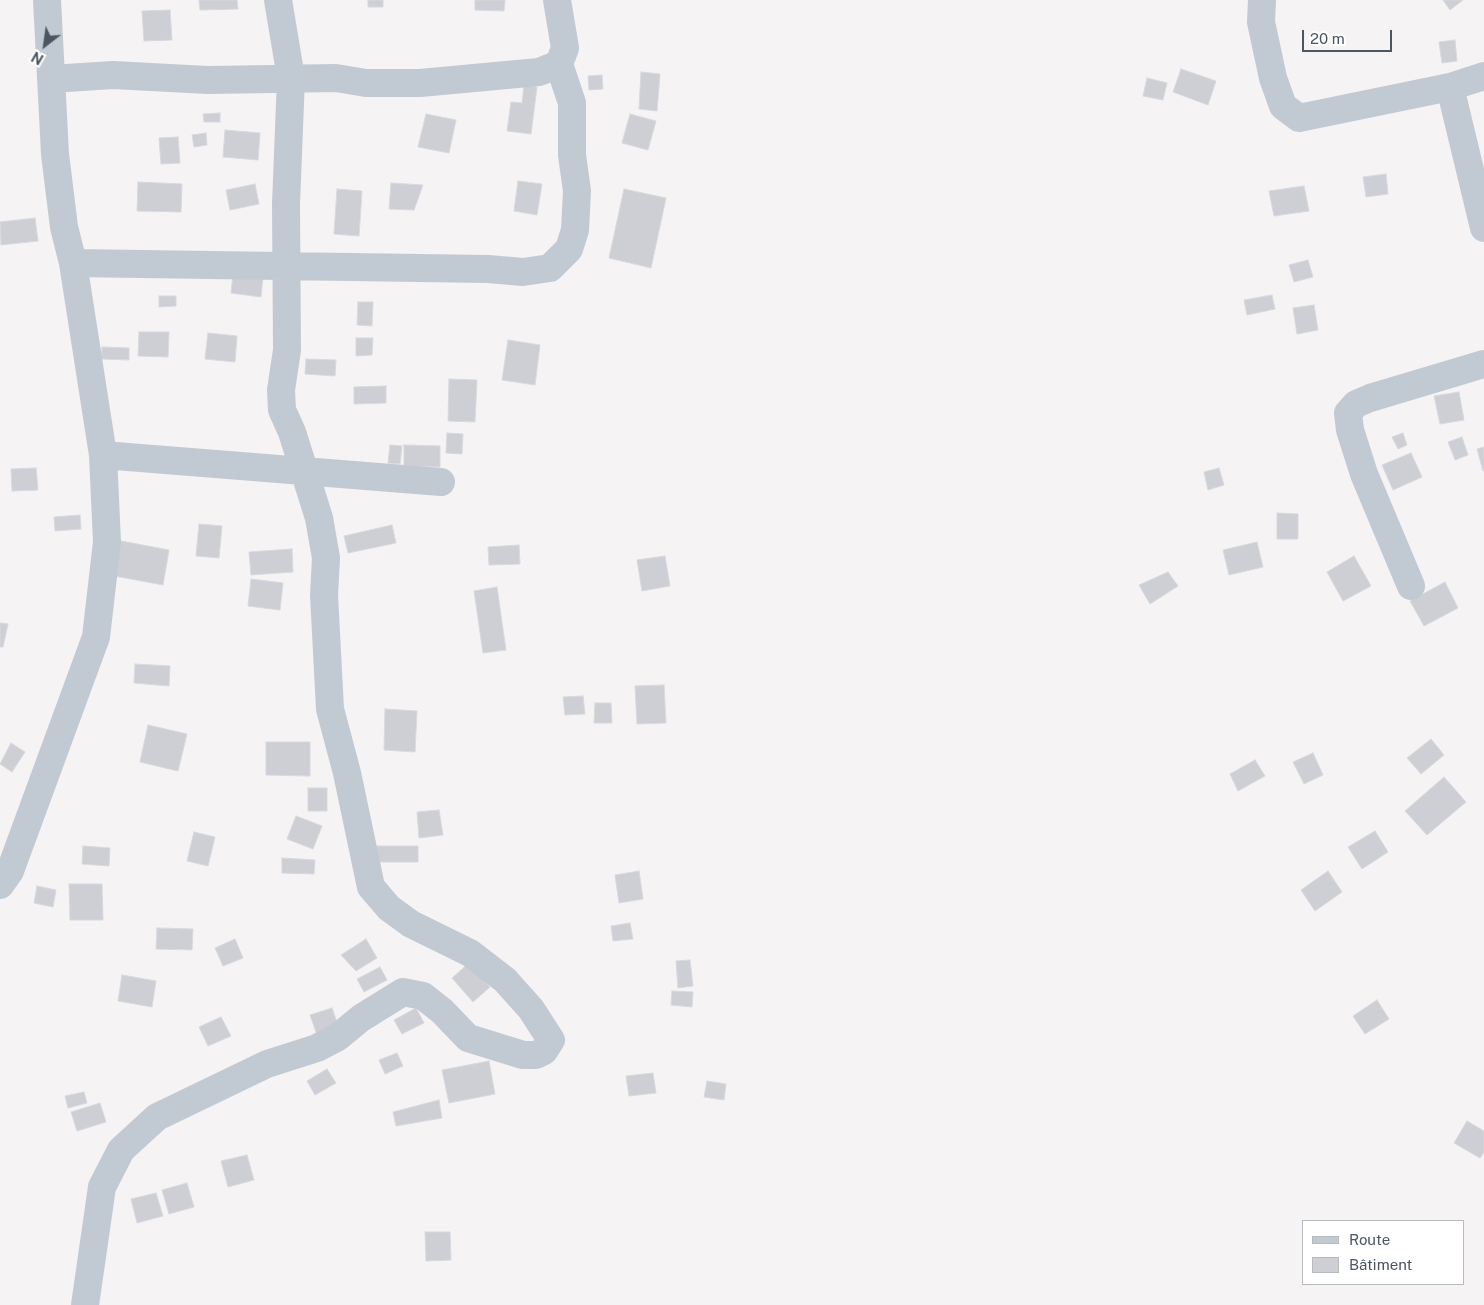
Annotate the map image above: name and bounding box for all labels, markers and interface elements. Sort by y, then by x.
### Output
north arrow [20,20,70,70]
scale bar [1304,20,1394,52]
text: 20 m [1310,30,1345,47]
text: N [29,48,46,68]
legend [1302,1220,1464,1285]
text: Route [1349,1231,1390,1248]
text: Bâtiment [1349,1256,1412,1273]

